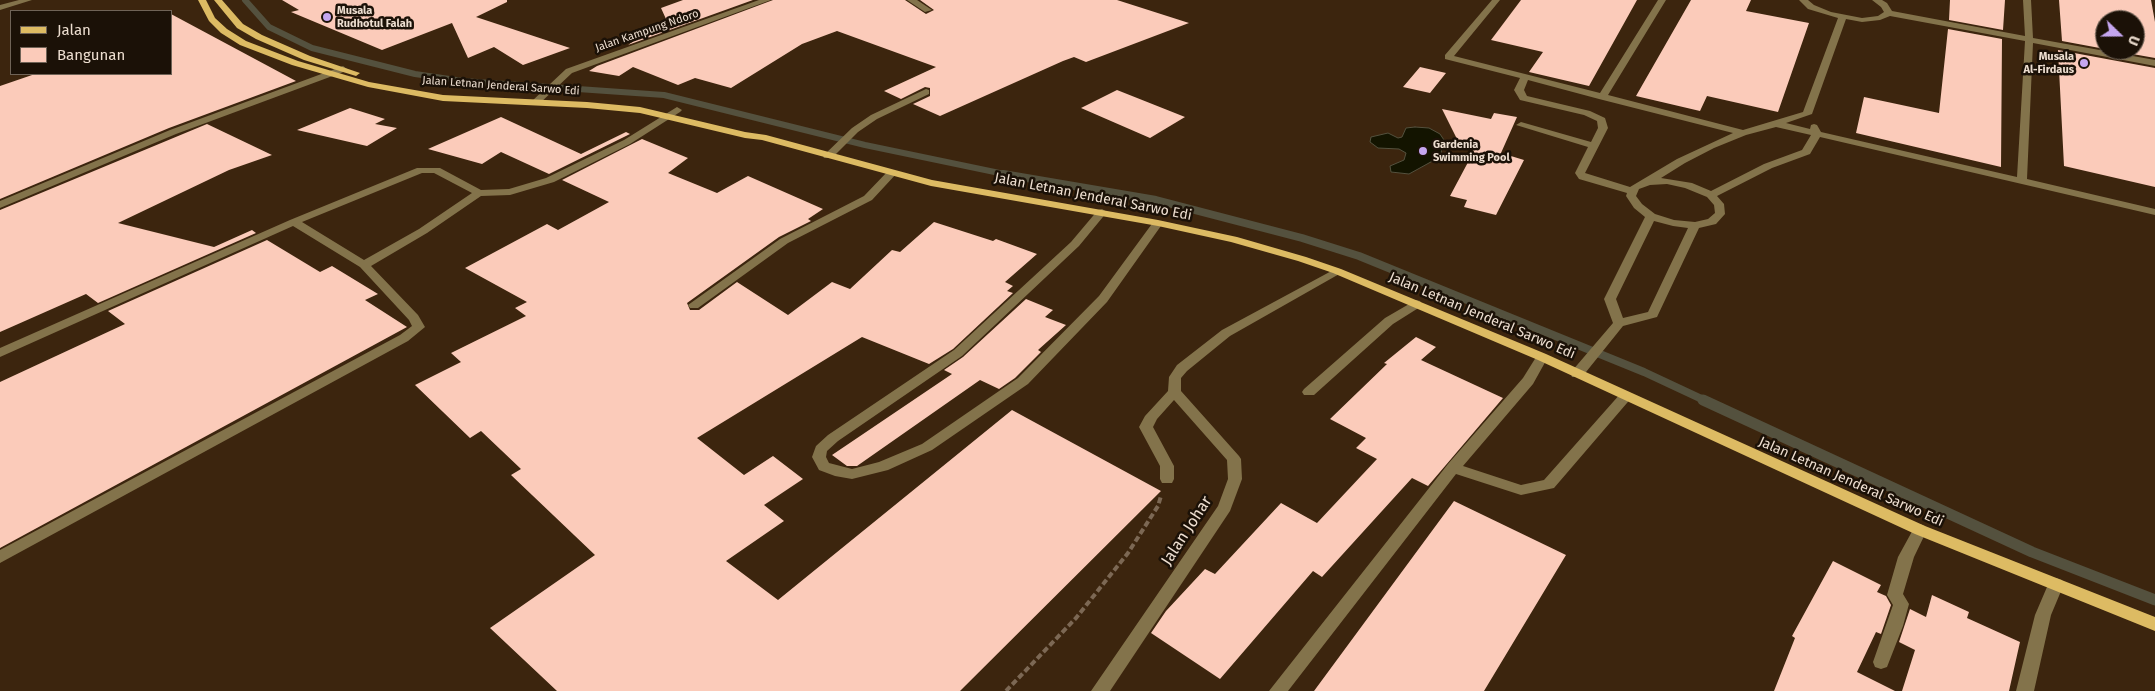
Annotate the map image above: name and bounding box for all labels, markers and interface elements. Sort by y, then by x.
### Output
place label: Musala Rudhotul Falah [337,4,412,30]
street label: Jalan Kampung Ndoro [594,7,700,55]
legend [10,10,172,75]
north arrow [2095,10,2145,60]
marker: Musala Rudhotul Falah [321,11,333,23]
text: Jalan [57,21,91,39]
text: U [2124,33,2143,48]
text: Bangunan [57,46,125,64]
place label: Musala Al-Firdaus [2023,50,2074,76]
marker: Musala Al-Firdaus [2078,57,2090,69]
street label: Jalan Letnan Jenderal Sarwo Edi [422,74,580,98]
place label: Gardenia Swimming Pool [1433,138,1510,164]
marker: Gardenia Swimming Pool [1417,145,1429,157]
street label: Jalan Letnan Jenderal Sarwo Edi [993,170,1193,224]
street label: Jalan Letnan Jenderal Sarwo Edi [1386,269,1578,363]
street label: Jalan Letnan Jenderal Sarwo Edi [1756,433,1946,531]
street label: Jalan Johar [1157,493,1217,569]

